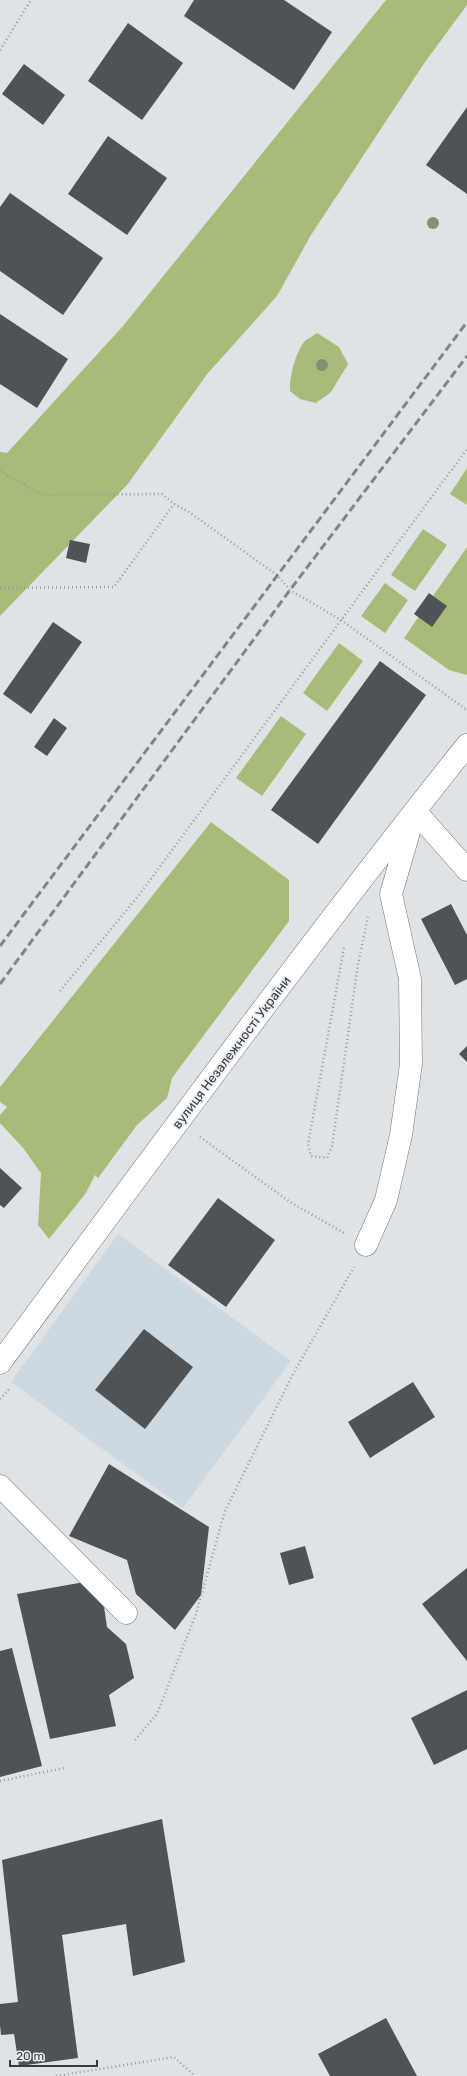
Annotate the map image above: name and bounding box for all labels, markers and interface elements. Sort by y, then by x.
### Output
street label: вулиця Незалежності України [169,973,294,1131]
scale bar [10,2042,97,2068]
text: 20 m [16,2049,44,2063]

